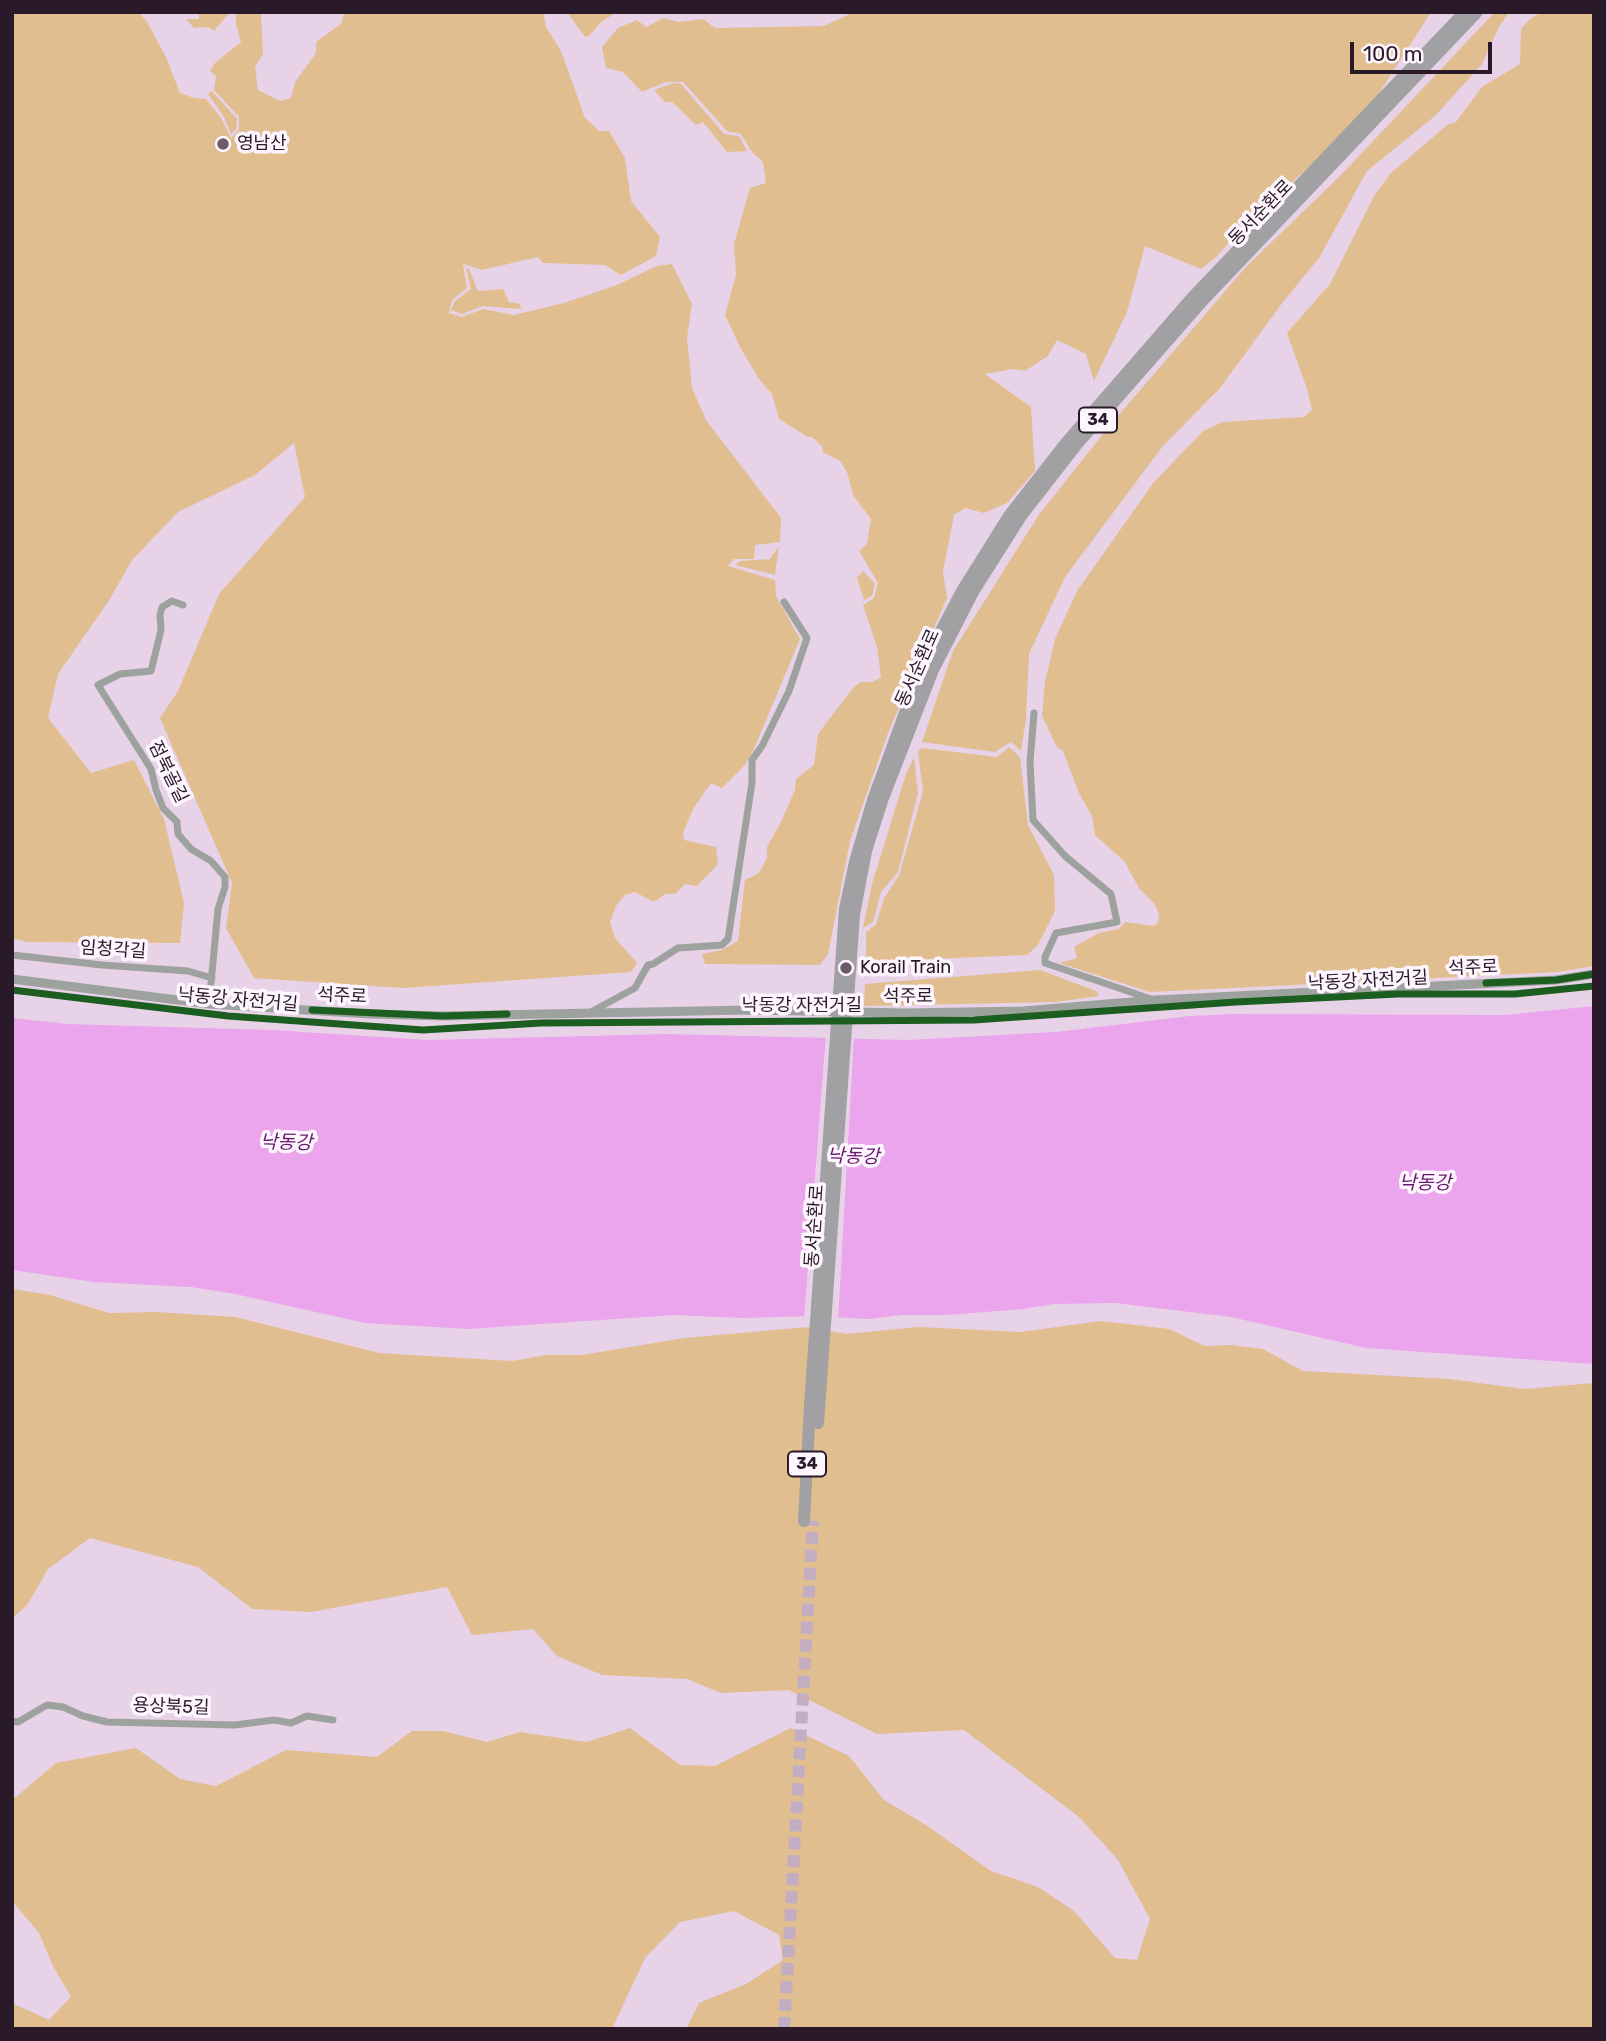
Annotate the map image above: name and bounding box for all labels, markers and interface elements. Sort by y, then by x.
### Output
scale bar [1354,28,1496,72]
text: 100 m [1363,41,1422,66]
place label: 영남산 [237,133,287,155]
marker: 영남산 [215,136,231,152]
street label: 동서순환로 [1224,176,1298,250]
road number: 34 [1079,408,1117,432]
street label: 동서순환로 [891,626,945,710]
street label: 점북골길 [144,737,192,807]
street label: 임청각길 [79,937,147,963]
street label: 석주로 [1448,956,1498,980]
place label: Korail Train [860,957,951,979]
marker: Korail Train [838,960,854,976]
street label: 낙동강 자전거길 [1307,967,1429,995]
street label: 낙동강 자전거길 [177,984,299,1016]
street label: 석주로 [317,984,367,1008]
street label: 석주로 [883,986,933,1008]
street label: 낙동강 자전거길 [742,995,862,1017]
water label: 낙동강 [260,1131,312,1155]
water label: 낙동강 [827,1145,879,1169]
water label: 낙동강 [1399,1173,1451,1195]
street label: 동서순환로 [801,1184,829,1268]
road number: 34 [788,1452,826,1476]
street label: 용상북5길 [132,1695,210,1719]

